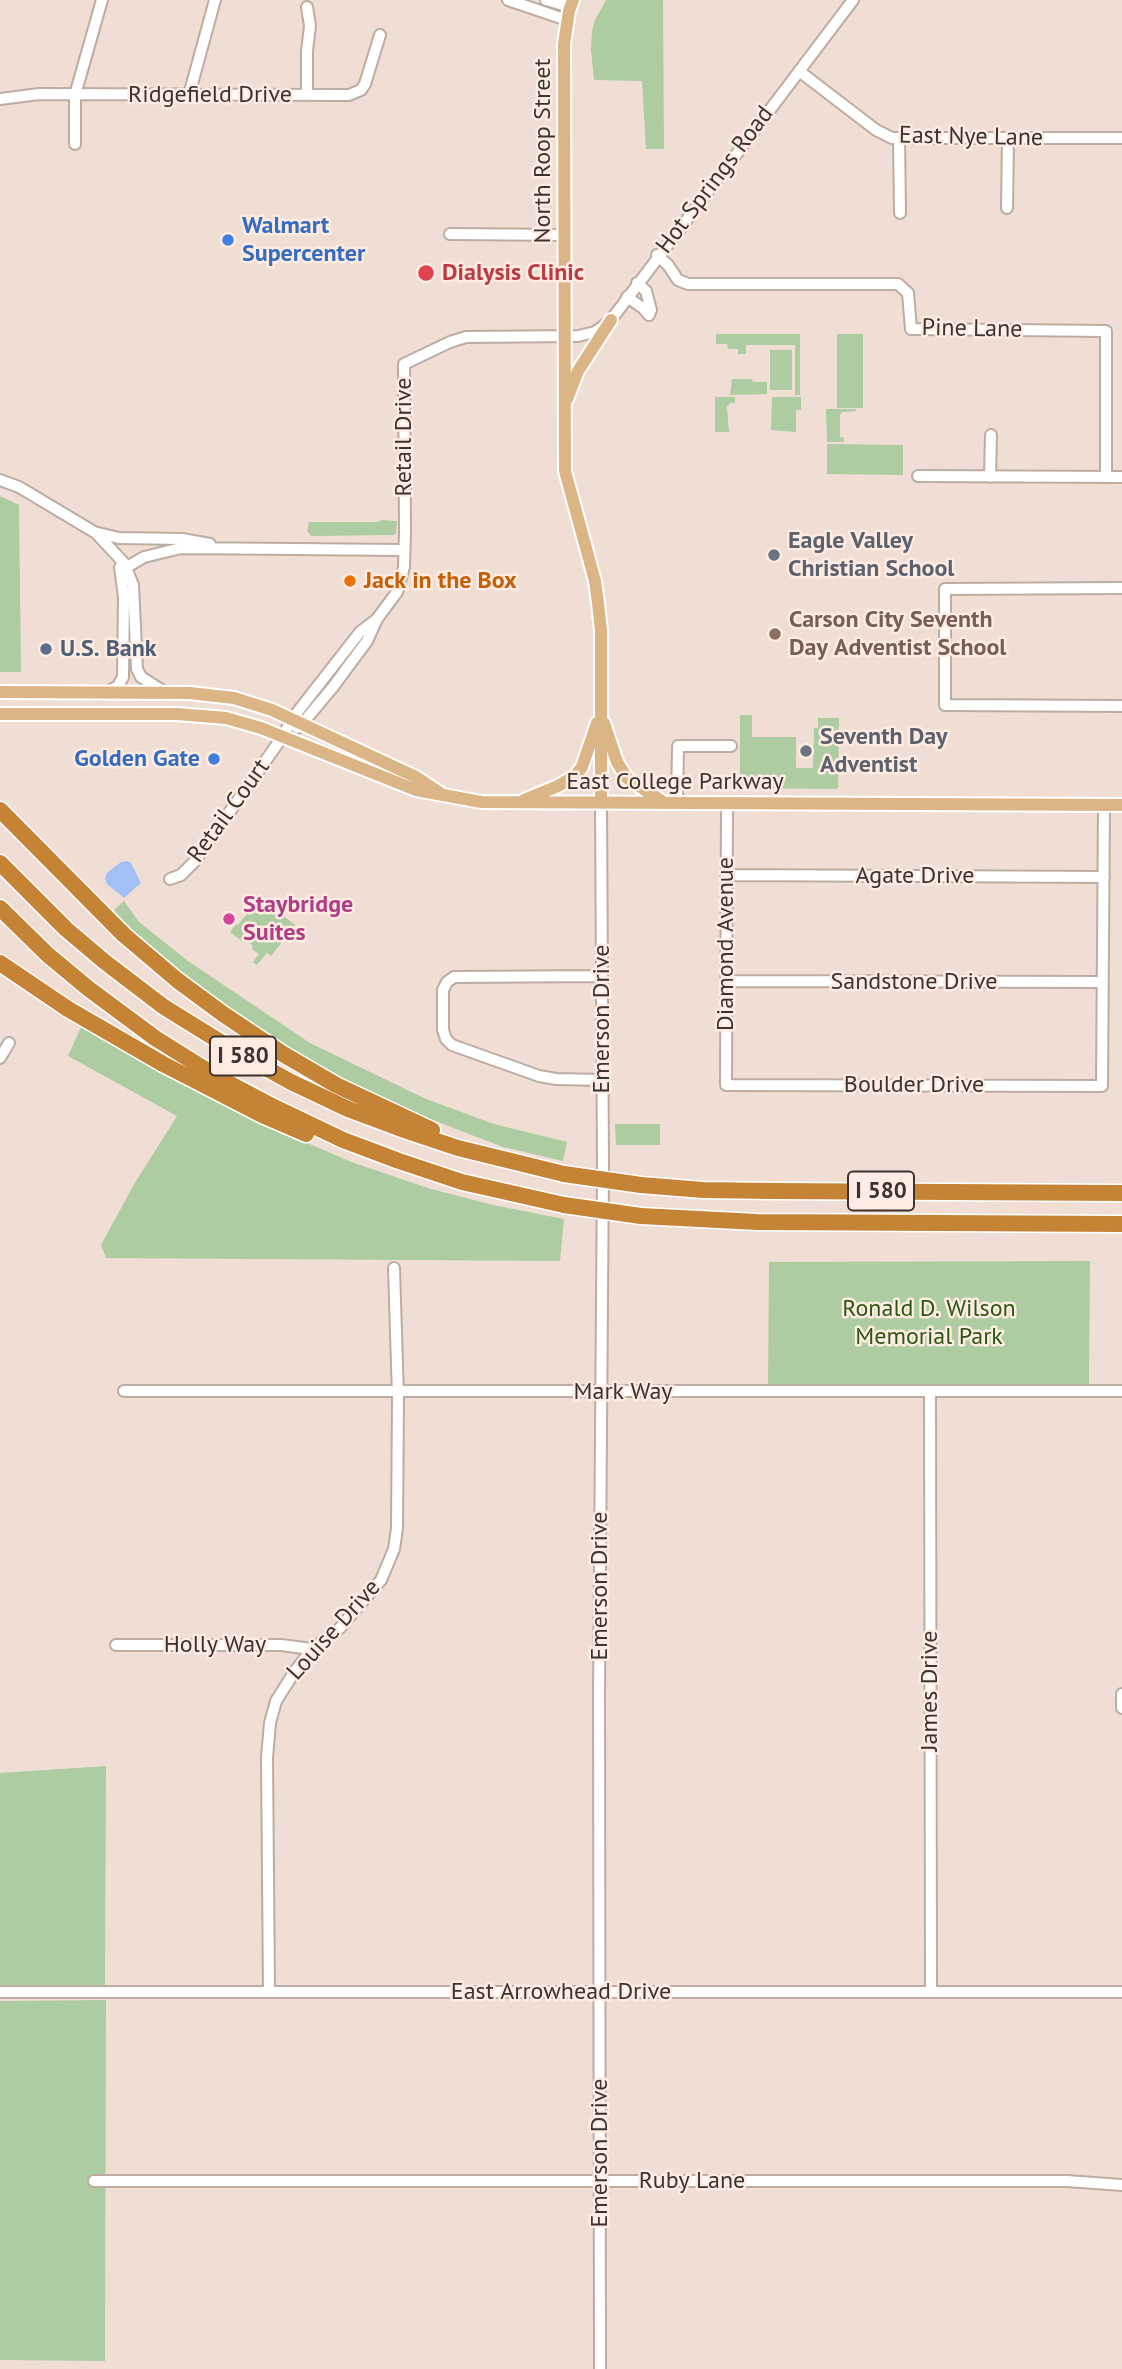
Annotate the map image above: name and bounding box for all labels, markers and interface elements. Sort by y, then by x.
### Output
street label: North Roop Street [529,58,557,244]
street label: Ridgefield Drive [128,81,292,109]
street label: Hot Springs Road [650,101,780,259]
street label: East Nye Lane [899,121,1043,153]
place label: Walmart Supercenter [242,212,365,268]
marker: Walmart Supercenter [220,232,236,248]
place label: Dialysis Clinic [442,259,584,287]
marker: Dialysis Clinic [416,263,436,283]
street label: Pine Lane [921,314,1023,344]
street label: Retail Drive [390,378,418,496]
place label: Eagle Valley Christian School [788,527,954,583]
marker: Eagle Valley Christian School [766,547,782,563]
place label: Jack in the Box [364,567,517,595]
marker: Jack in the Box [342,573,358,589]
place label: Carson City Seventh Day Adventist School [789,606,1006,662]
marker: Carson City Seventh Day Adventist School [767,626,783,642]
place label: U.S. Bank [60,635,157,663]
marker: U.S. Bank [38,641,54,657]
place label: Seventh Day Adventist [820,723,948,779]
marker: Seventh Day Adventist [798,743,814,759]
place label: Golden Gate [74,745,200,773]
marker: Golden Gate [206,751,222,767]
street label: Retail Court [182,754,276,868]
street label: East College Parkway [566,768,784,796]
street label: Diamond Avenue [712,857,740,1031]
street label: Agate Drive [856,862,974,890]
place label: Staybridge Suites [243,891,353,947]
marker: Staybridge Suites [221,911,237,927]
street label: Emerson Drive [588,945,616,1093]
street label: Sandstone Drive [830,968,998,996]
road number: I 580 [210,1036,276,1076]
street label: Boulder Drive [844,1071,984,1099]
road number: I 580 [848,1172,914,1210]
park label: Ronald D. Wilson Memorial Park [842,1295,1016,1351]
street label: Mark Way [574,1378,672,1406]
street label: Emerson Drive [586,1512,614,1660]
street label: Louise Drive [281,1574,387,1686]
street label: Holly Way [164,1631,266,1659]
street label: James Drive [916,1631,944,1751]
street label: East Arrowhead Drive [451,1978,671,2006]
street label: Emerson Drive [586,2079,614,2227]
street label: Ruby Lane [639,2167,745,2195]

